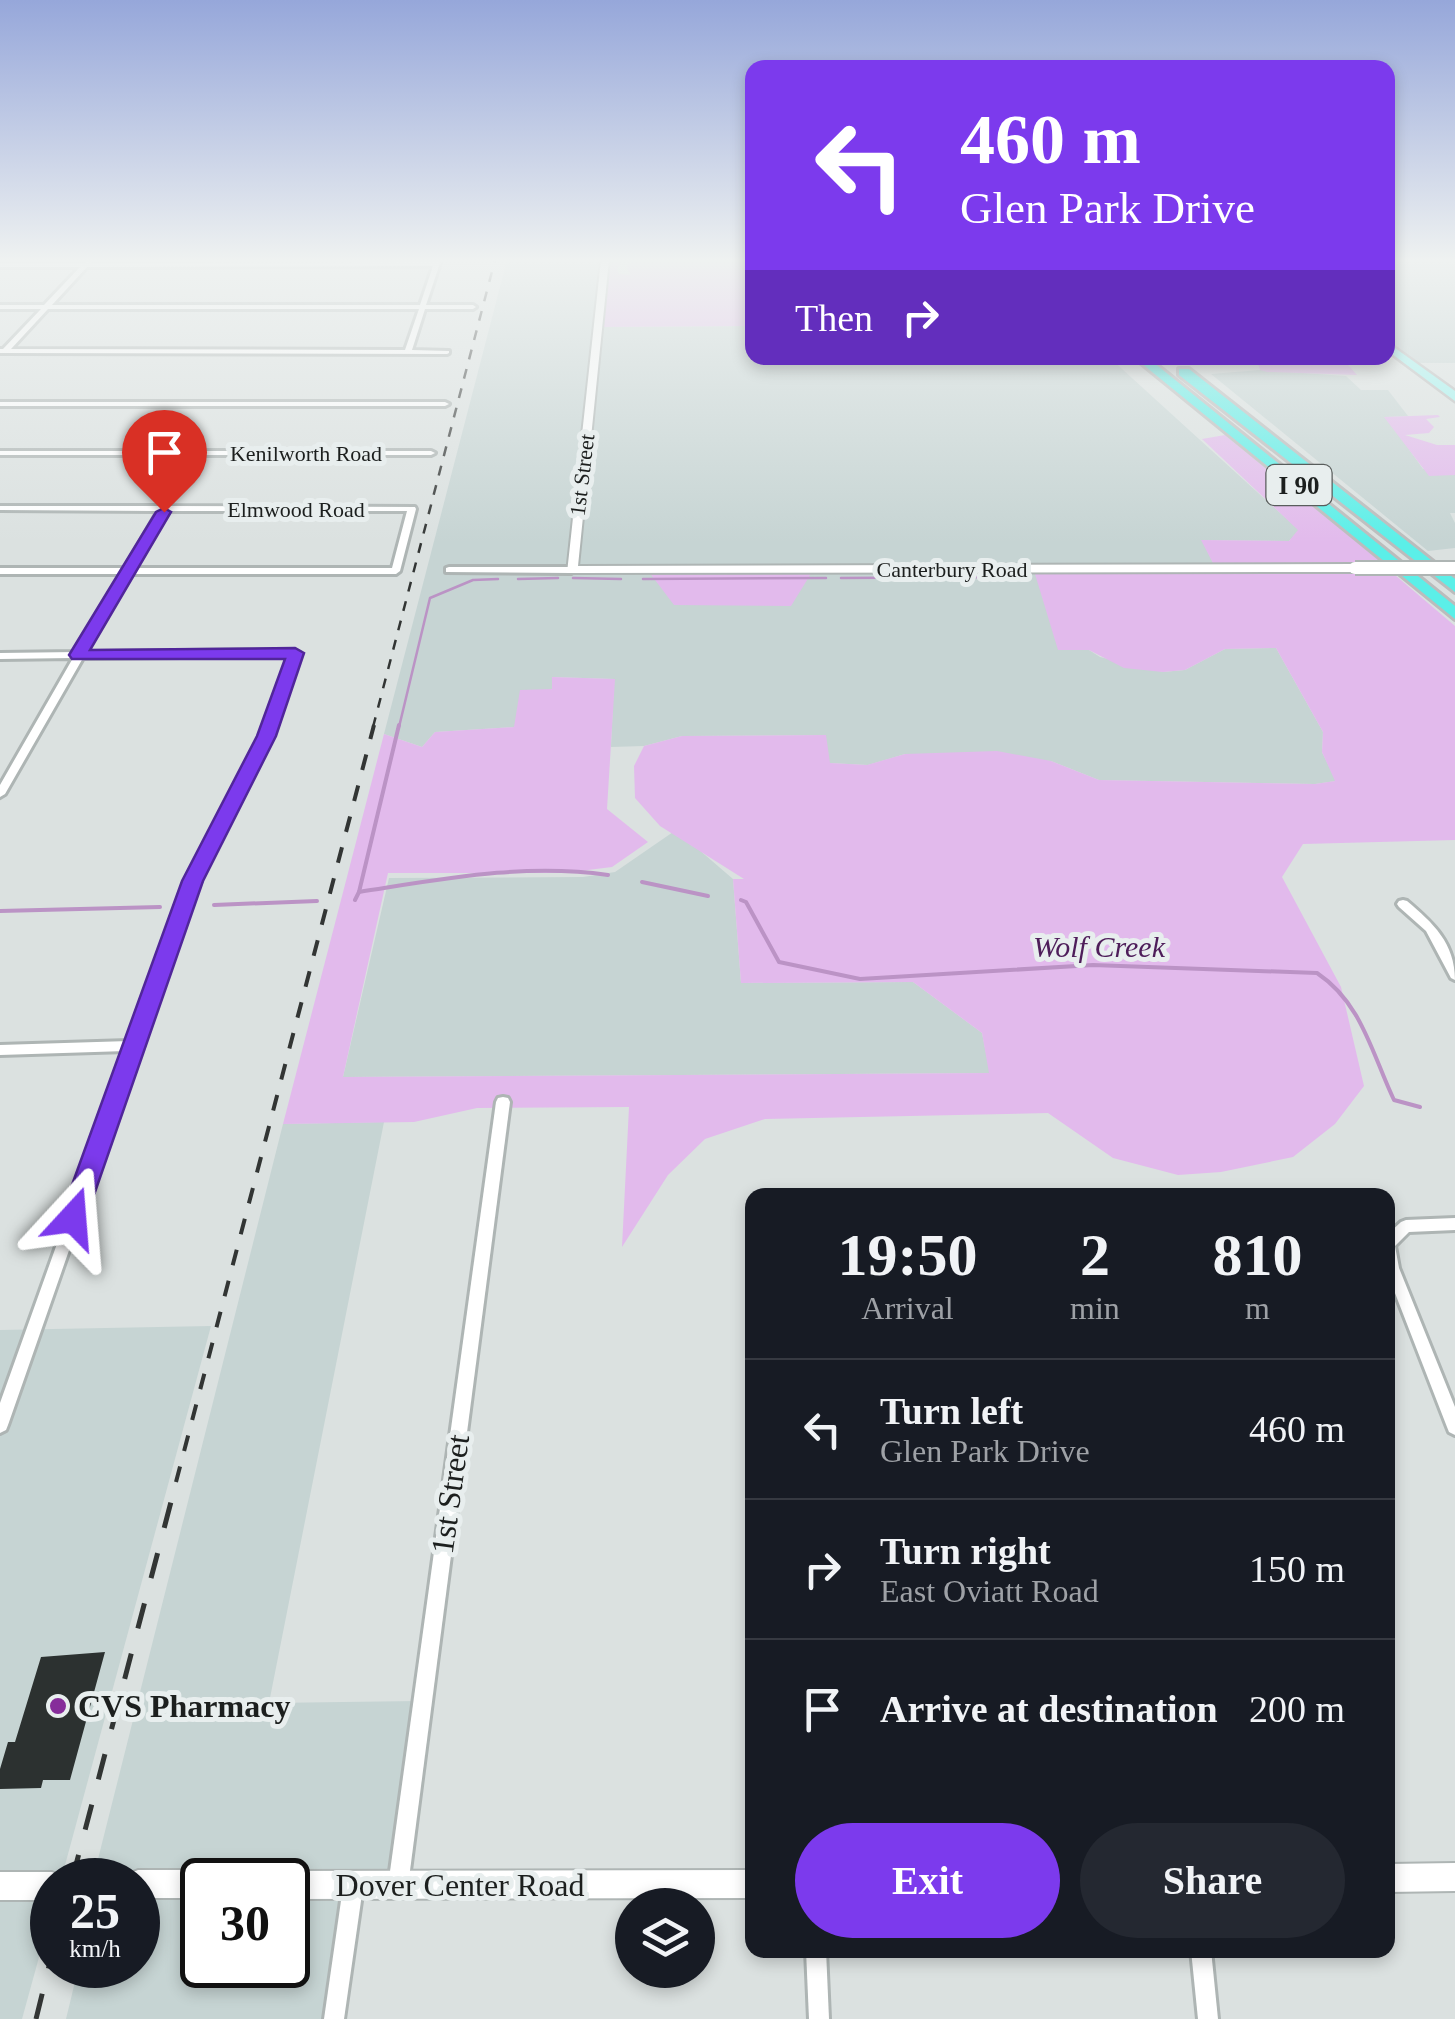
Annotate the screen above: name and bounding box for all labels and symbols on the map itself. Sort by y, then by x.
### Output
pin [122,410,207,513]
street label: 1st Street [565,433,599,517]
street label: Kenilworth Road [230,441,382,466]
road number: I 90 [1266,465,1332,505]
street label: Elmwood Road [227,497,365,522]
street label: Canterbury Road [877,557,1027,582]
water label: Wolf Creek [1033,930,1166,963]
position arrow [21,1166,125,1270]
street label: 1st Street [424,1432,476,1556]
place label: CVS Pharmacy [78,1688,290,1724]
marker: CVS Pharmacy [47,1695,69,1717]
speed limit sign: 30 [180,1858,310,1988]
street label: Dover Center Road [336,1867,584,1903]

